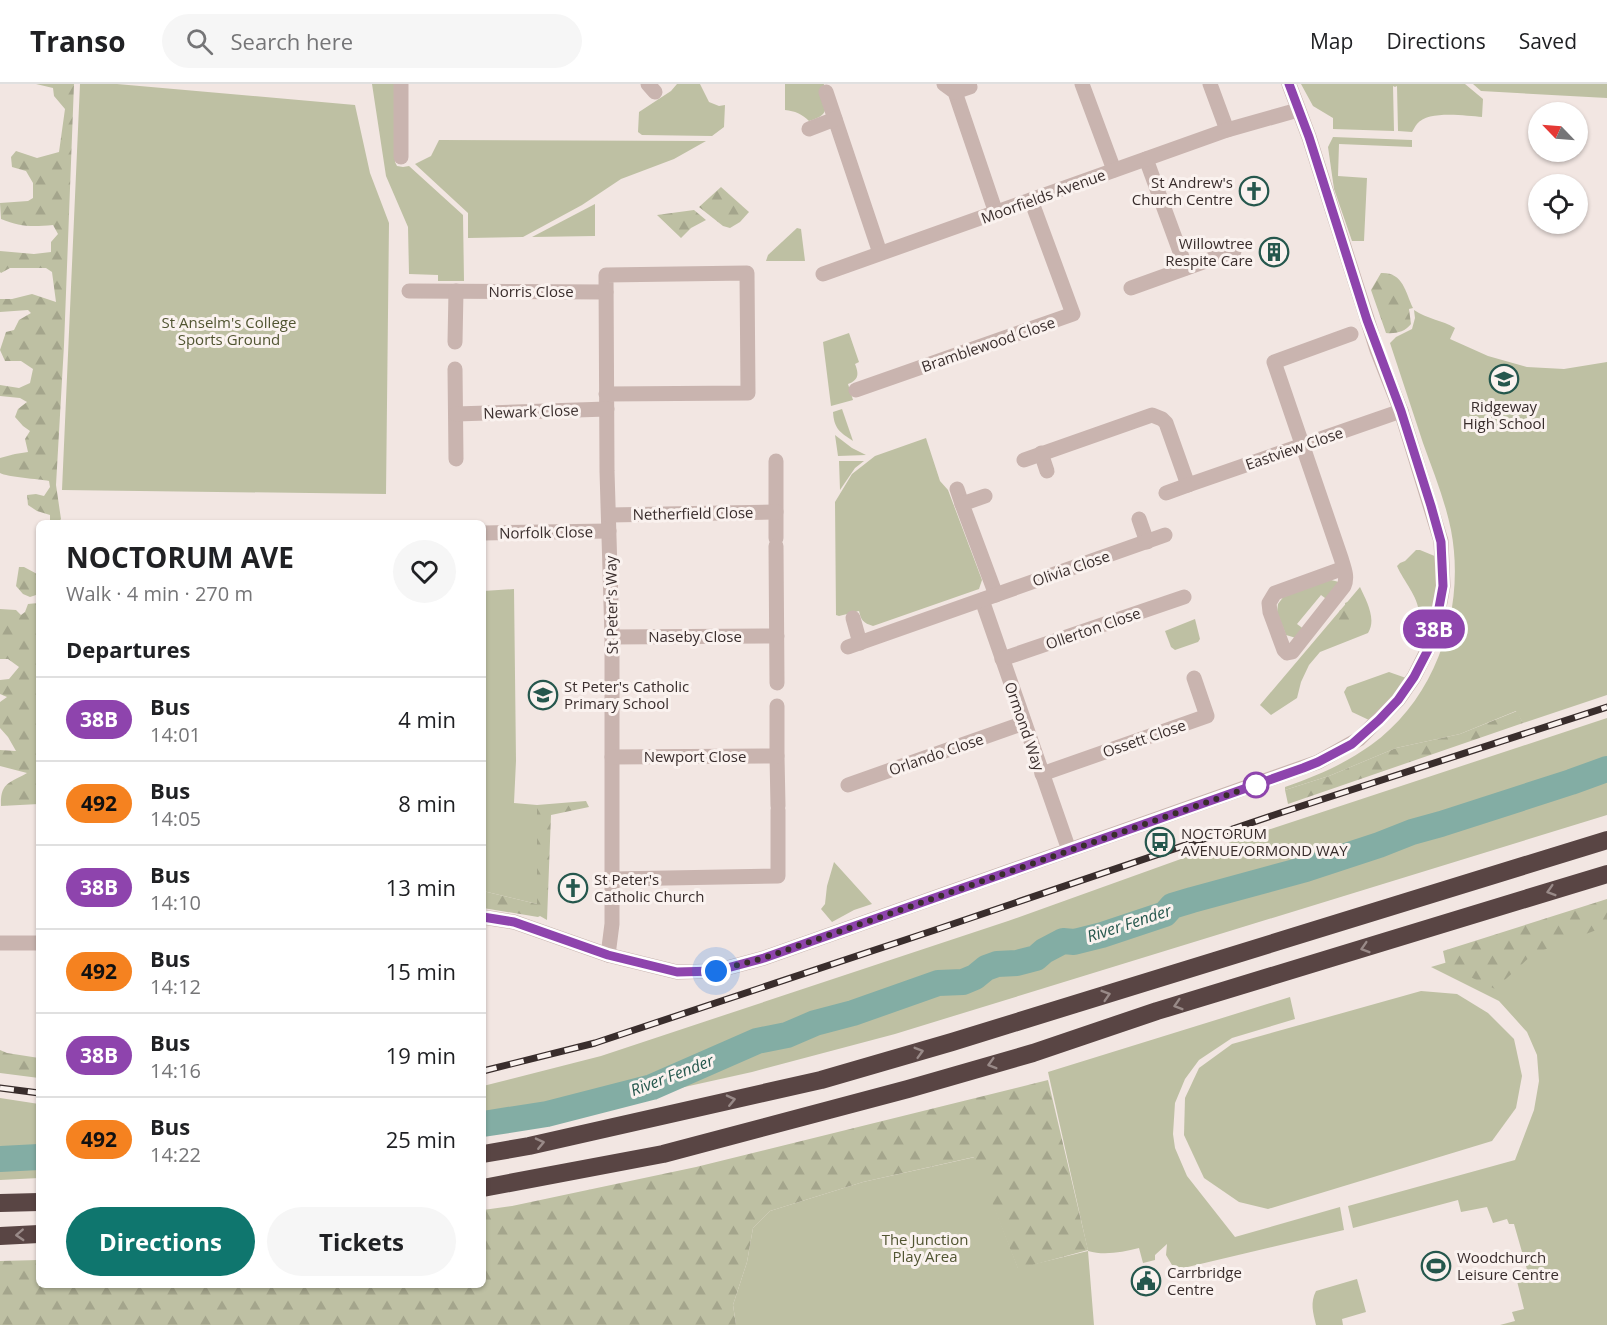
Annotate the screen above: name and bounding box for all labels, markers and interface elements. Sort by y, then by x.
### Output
search box [162,14,582,68]
text: Transo [30,22,126,60]
icon: search [183,25,216,58]
text: Search here [231,26,353,56]
text: Map [1310,27,1353,55]
text: Directions [1386,27,1486,55]
text: Saved [1519,27,1577,55]
north arrow [1528,102,1588,162]
map controls [1528,102,1588,234]
street label: Moorfields Avenue [978,164,1108,228]
place label: St Andrew's Church Centre [1132,172,1233,209]
button: locate [1528,174,1588,234]
church icon: St Andrew's Church Centre [1238,175,1270,207]
place label: Willowtree Respite Care [1165,233,1253,270]
building icon: Willowtree Respite Care [1258,236,1290,268]
street label: Norris Close [488,281,574,301]
park label: St Anselm's College Sports Ground [162,312,296,349]
street label: Bramblewood Close [919,312,1057,376]
school or university icon: Ridgeway High School [1488,363,1520,395]
place label: Ridgeway High School [1463,396,1545,433]
street label: Newark Close [483,399,579,423]
street label: Eastview Close [1242,422,1346,474]
street label: Netherfield Close [632,502,754,524]
street label: Norfolk Close [499,521,593,543]
text: NOCTORUM AVE [66,538,294,576]
button: heart [393,540,456,603]
street label: Olivia Close [1030,545,1112,591]
street label: St Peter's Way [600,555,622,655]
text: Walk · 4 min · 270 m [66,580,253,607]
street label: Ollerton Close [1043,602,1143,654]
line badge: 38B [1400,610,1468,648]
text: 38B [1415,615,1453,643]
street label: Naseby Close [648,626,742,646]
text: Departures [66,634,190,664]
place label: St Peter's Catholic Primary School [564,676,689,713]
school or university icon: St Peter's Catholic Primary School [527,679,559,711]
street label: Ormond Way [1000,679,1050,774]
text: Bus [150,691,190,721]
text: 4 min [398,704,456,734]
text: 38B [80,705,118,733]
street label: Ossett Close [1100,714,1188,762]
text: 14:01 [150,721,201,748]
street label: Orlando Close [886,728,986,780]
street label: Newport Close [644,746,746,766]
unlabelled marker [1243,772,1269,798]
text: Bus [150,775,190,805]
text: 8 min [398,788,456,818]
text: 492 [81,789,117,817]
text: 14:05 [150,805,201,832]
place label: NOCTORUM AVENUE/ORMOND WAY [1181,823,1348,860]
bus stop icon: NOCTORUM AVENUE/ORMOND WAY [1144,826,1176,858]
text: Bus [150,859,190,889]
place label: St Peter's Catholic Church [594,869,704,906]
text: 13 min [386,872,456,902]
church icon: St Peter's Catholic Church [557,872,589,904]
text: 38B [80,873,118,901]
one-way arrow [1546,884,1557,896]
text: 14:10 [150,889,201,916]
water label: River Fender [1084,899,1175,947]
one-way arrow [1360,941,1370,953]
text: Bus [150,943,190,973]
text: 15 min [386,956,456,986]
your location [701,956,731,986]
text: 492 [81,957,117,985]
text: 14:12 [150,973,201,1000]
one-way arrow [1100,990,1111,1002]
one-way arrow [1173,998,1184,1010]
text: Bus [150,1027,190,1057]
text: 19 min [386,1040,456,1070]
text: 38B [80,1041,118,1069]
one-way arrow [914,1046,924,1059]
water label: River Fender [627,1049,717,1101]
text: 14:16 [150,1057,201,1084]
one-way arrow [987,1057,997,1070]
one-way arrow [725,1095,735,1108]
text: Bus [150,1111,190,1141]
text: 25 min [386,1124,456,1154]
text: 492 [81,1125,117,1153]
one-way arrow [535,1138,545,1151]
text: 14:22 [150,1141,201,1168]
button: Directions [66,1207,255,1276]
button: Tickets [267,1207,456,1276]
one-way arrow [15,1229,24,1242]
park label: The Junction Play Area [882,1229,968,1266]
place label: Woodchurch Leisure Centre [1457,1247,1559,1284]
sports icon: Woodchurch Leisure Centre [1420,1250,1452,1282]
place label: Carrbridge Centre [1167,1262,1242,1299]
public building icon: Carrbridge Centre [1130,1265,1162,1297]

